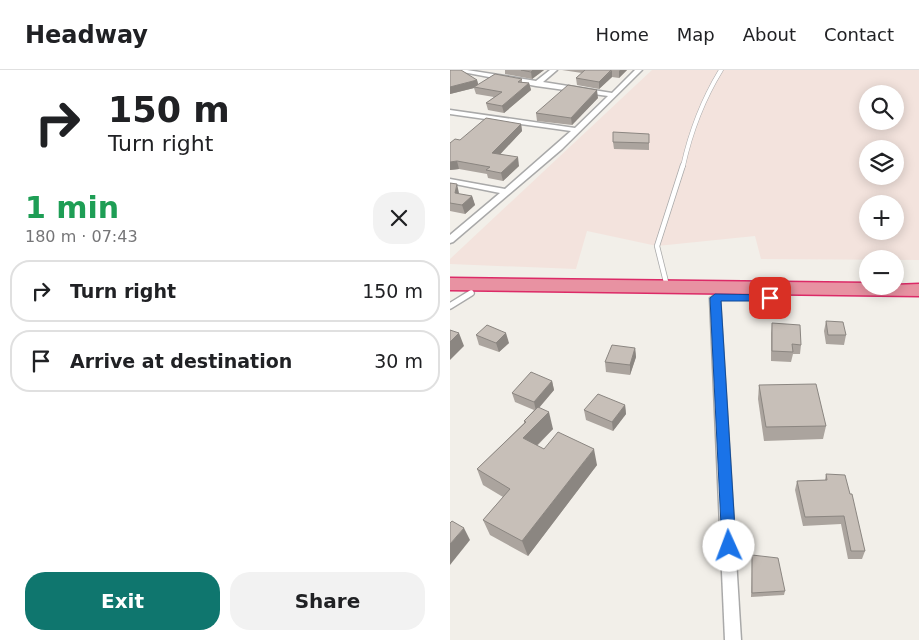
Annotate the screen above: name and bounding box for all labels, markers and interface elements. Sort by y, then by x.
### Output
text: Headway [25,21,148,49]
text: Home [596,24,649,45]
text: Map [677,24,715,45]
text: About [743,24,796,45]
text: Contact [824,24,894,45]
map controls [859,85,904,295]
button: search [859,85,904,130]
icon: right [25,90,90,155]
text: 150 m [108,90,230,130]
text: Turn right [108,131,213,156]
button: layers [859,140,904,185]
text: 1 min [25,190,119,225]
button: close [373,192,425,244]
button: + [859,195,904,240]
text: 180 m · 07:43 [25,227,138,246]
button: − [859,250,904,295]
icon: right [27,277,55,305]
pin [749,277,791,319]
text: Turn right [70,280,176,302]
text: 150 m [362,280,423,302]
icon: arrive [756,284,784,312]
icon: arrive [27,347,55,375]
text: Arrive at destination [70,350,292,372]
text: 30 m [374,350,423,372]
position arrow [702,519,754,571]
button: Exit [25,572,220,630]
button: Share [230,572,425,630]

